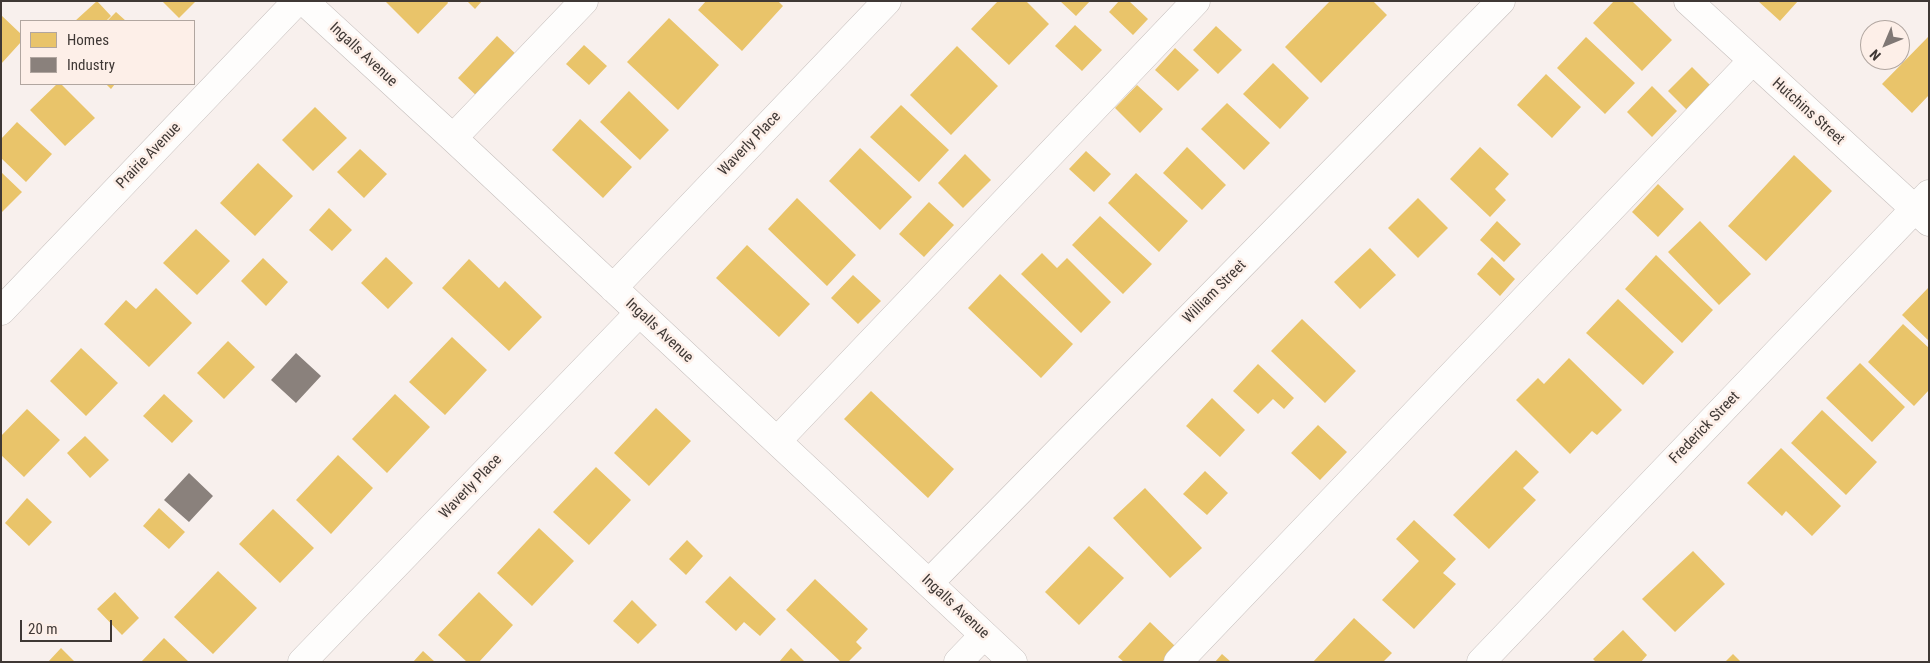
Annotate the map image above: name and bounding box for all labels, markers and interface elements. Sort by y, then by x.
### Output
street label: Ingalls Avenue [325,19,401,91]
legend [20,20,195,85]
north arrow [1860,20,1910,70]
text: Homes [67,31,109,49]
text: N [1866,46,1884,64]
text: Industry [67,56,115,74]
street label: Hutchins Street [1768,75,1848,149]
street label: Waverly Place [715,108,785,180]
street label: Prairie Avenue [113,119,185,193]
street label: William Street [1180,257,1250,327]
street label: Ingalls Avenue [621,295,697,367]
street label: Frederick Street [1666,388,1744,468]
street label: Waverly Place [436,451,506,523]
street label: Ingalls Avenue [917,571,993,643]
scale bar [22,610,115,642]
text: 20 m [28,620,58,638]

